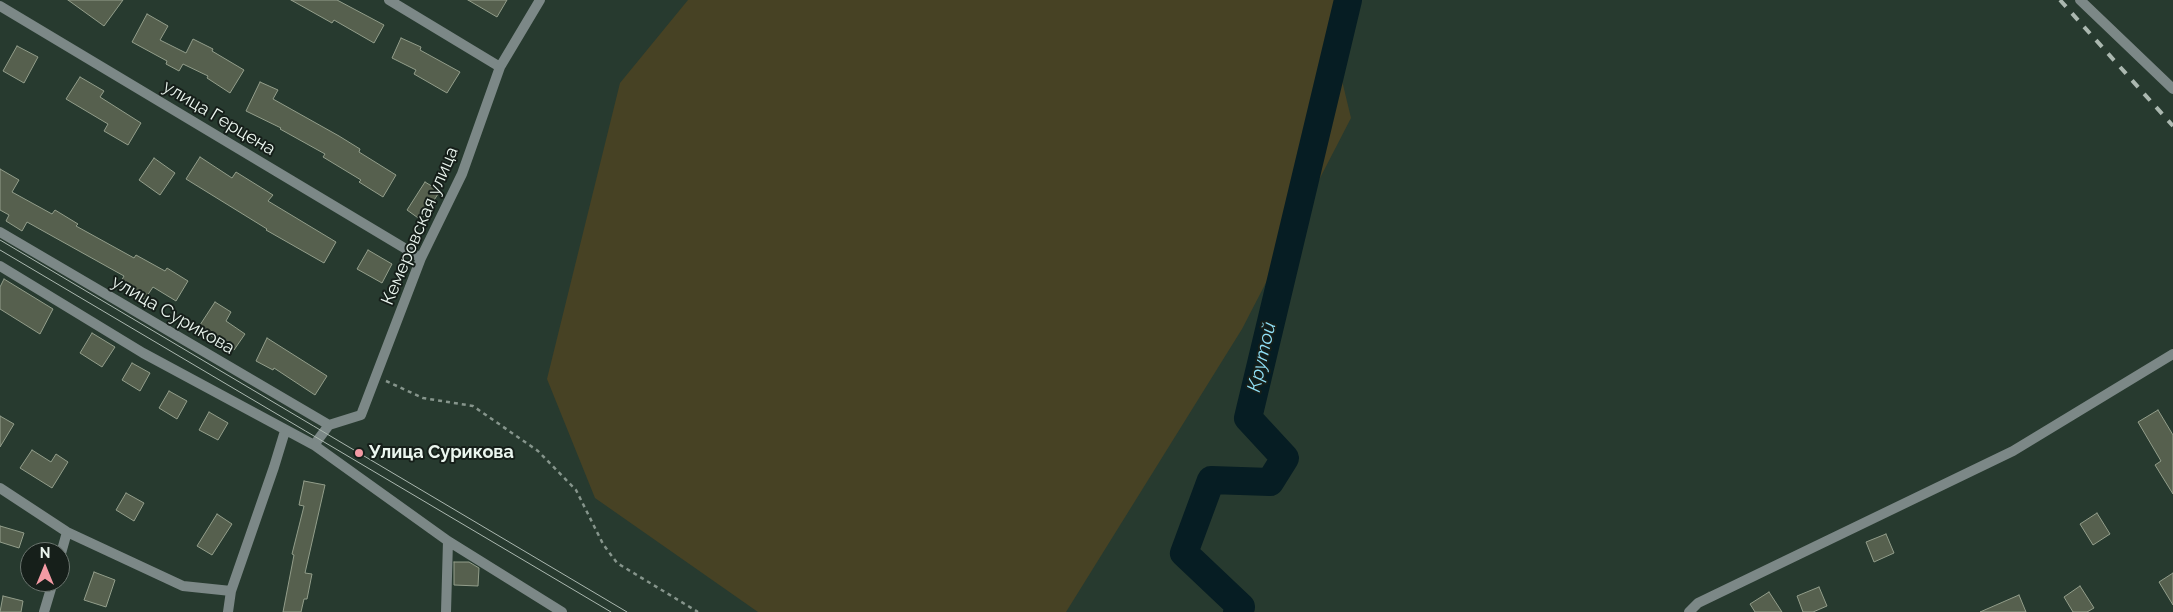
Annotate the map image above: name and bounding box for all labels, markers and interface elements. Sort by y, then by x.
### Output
street label: улица Герцена [159,76,279,160]
street label: Кемеровская улица [377,144,463,308]
street label: улица Сурикова [108,271,238,359]
water label: Крутой [1243,320,1281,394]
place label: Улица Сурикова [369,442,514,464]
marker: Улица Сурикова [353,447,365,459]
north arrow [20,542,70,592]
text: N [40,545,50,561]

